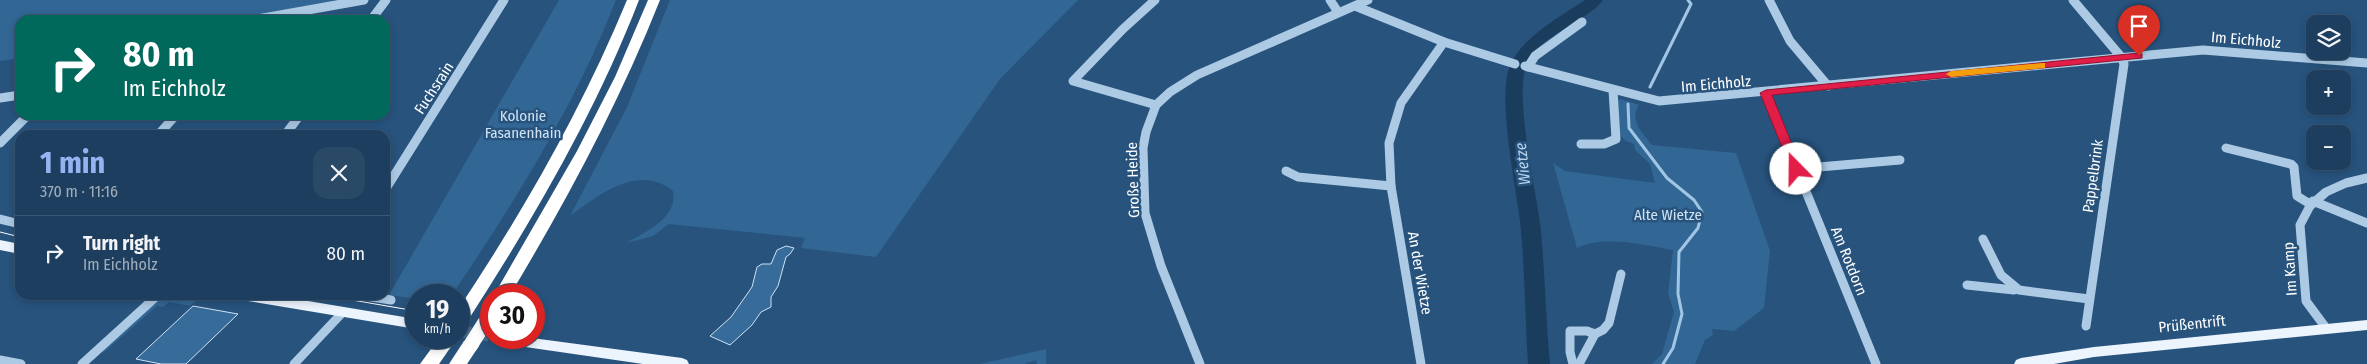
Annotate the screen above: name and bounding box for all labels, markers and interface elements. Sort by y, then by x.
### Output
pin [2118,5,2160,56]
icon: arrive [2125,12,2153,40]
map controls [2306,15,2351,170]
button: layers [2306,15,2351,60]
street label: Im Eichholz [2210,28,2282,52]
text: 80 m [123,33,195,75]
icon: right [40,35,105,100]
street label: Fuchsrain [411,59,457,117]
button: + [2306,70,2351,115]
street label: Im Eichholz [1680,72,1752,96]
text: Im Eichholz [123,75,226,102]
park label: Kolonie Fasanenhain [485,107,561,142]
button: − [2306,125,2351,170]
street label: Pappelbrink [2079,138,2107,214]
water label: Wietze [1511,141,1534,186]
street label: Große Heide [1123,142,1143,218]
position arrow [1769,142,1821,194]
text: 1 min [40,145,105,181]
button: close [313,147,365,199]
text: 370 m · 11:16 [40,182,118,201]
park label: Alte Wietze [1634,206,1702,224]
street label: Am Rotdorn [1827,224,1871,298]
street label: An der Wietze [1404,230,1436,316]
text: Turn right [83,232,160,255]
icon: right [40,239,68,267]
text: 80 m [327,242,365,265]
street label: Im Kamp [2279,242,2301,296]
text: Im Eichholz [83,255,158,274]
speed limit sign: 30 [480,284,545,349]
text: 19 [426,295,449,325]
street label: Prüßentrift [2158,312,2227,336]
text: km/h [424,322,451,336]

